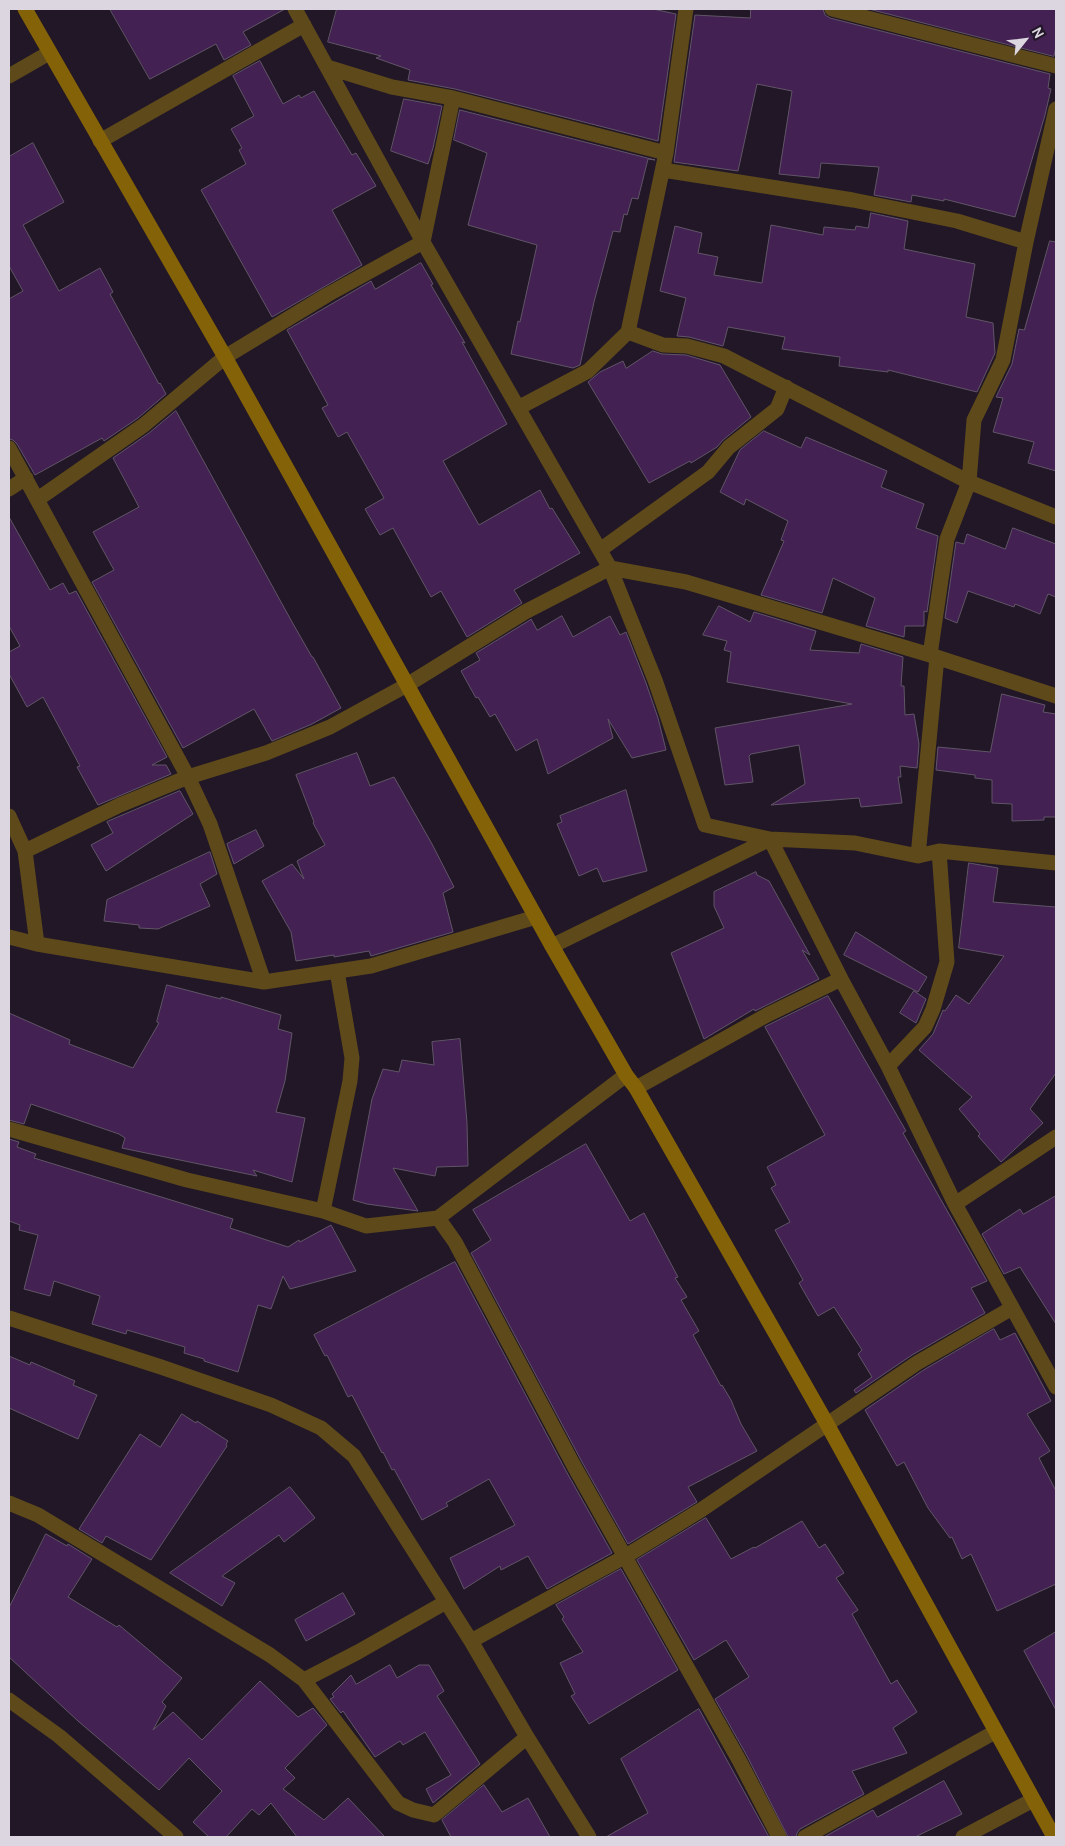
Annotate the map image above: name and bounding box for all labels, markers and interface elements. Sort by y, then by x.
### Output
north arrow [1000,15,1050,65]
text: N [1028,24,1048,41]

